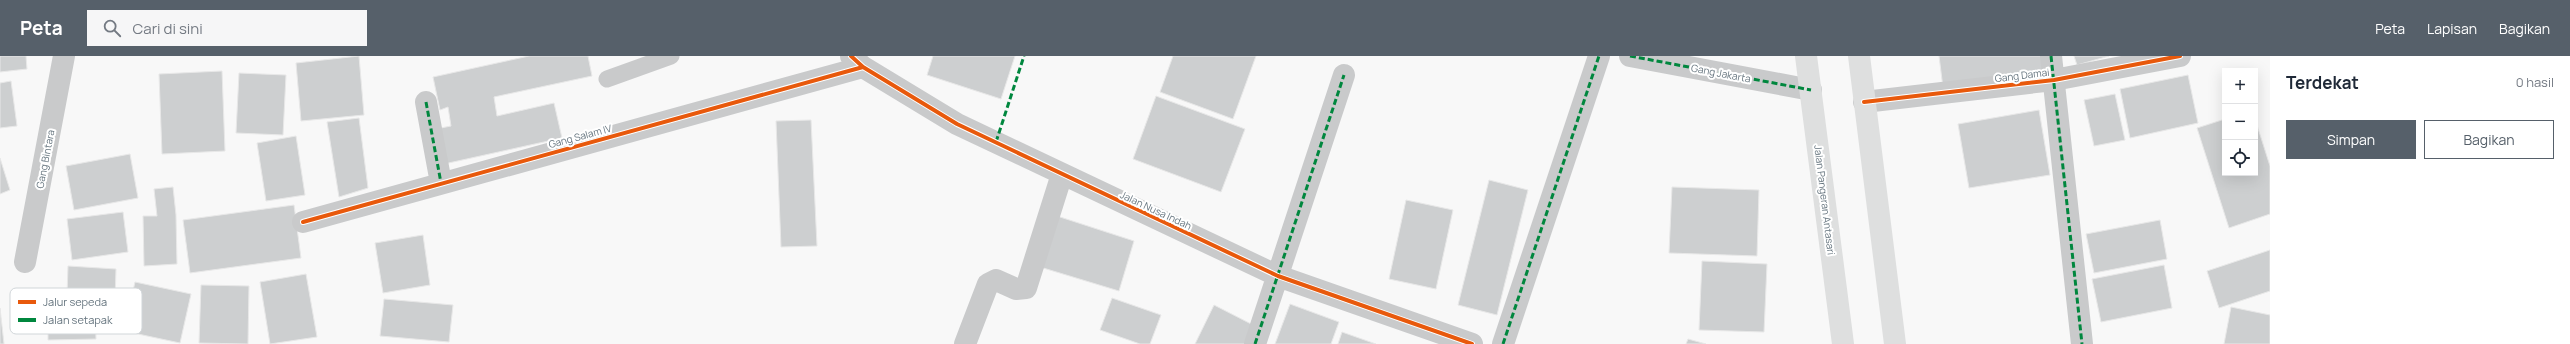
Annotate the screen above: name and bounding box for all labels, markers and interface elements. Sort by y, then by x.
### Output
search box [87,10,367,46]
text: Peta [20,15,63,41]
icon: search [101,17,123,39]
text: Cari di sini [133,18,203,39]
text: Peta [2375,19,2405,38]
text: Lapisan [2427,19,2477,38]
text: Bagikan [2499,19,2550,38]
street label: Gang Jakarta [1690,60,1752,86]
street label: Gang Damai [1994,65,2050,85]
map controls [2222,68,2258,176]
button: + [2222,68,2258,104]
text: Terdekat [2286,71,2359,94]
text: 0 hasil [2516,73,2554,91]
button: − [2222,104,2258,140]
button: Simpan [2286,120,2416,159]
button: Bagikan [2424,120,2554,159]
street label: Gang Salam IV [547,121,613,151]
street label: Gang Bintara [32,129,58,189]
button: locate [2222,140,2258,176]
street label: Jalan Pangeran Antasari [1811,144,1839,256]
street label: Jalan Nusa Indah [1118,187,1194,233]
legend [10,288,142,334]
text: Jalur sepeda [43,294,107,309]
text: Jalan setapak [43,312,113,327]

